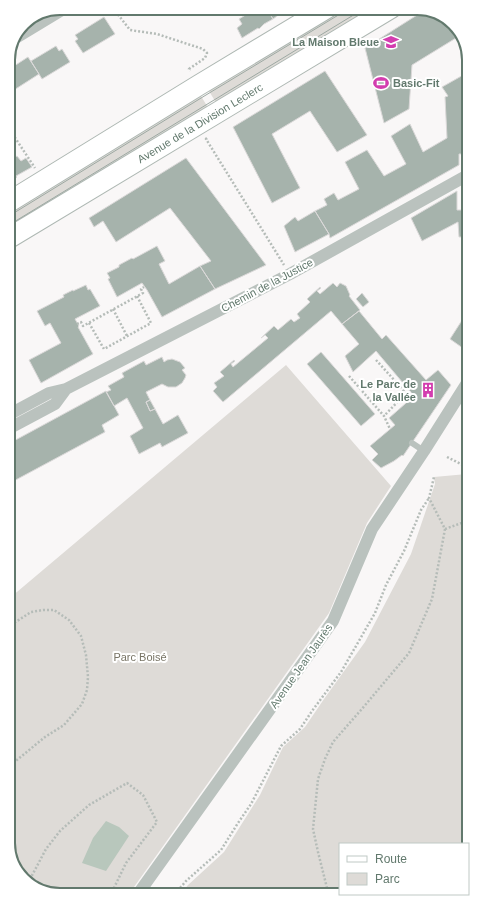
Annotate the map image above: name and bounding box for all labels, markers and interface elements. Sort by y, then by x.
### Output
school or university icon: La Maison Bleue [382,33,400,51]
place label: La Maison Bleue [292,36,379,48]
sports icon: Basic-Fit [372,74,390,92]
place label: Basic-Fit [393,77,440,89]
street label: Avenue de la Division Leclerc [135,80,265,165]
street label: Chemin de la Justice [219,256,315,314]
place label: Le Parc de la Vallée [360,378,416,403]
building icon: Le Parc de la Vallée [419,381,437,399]
street label: Avenue Jean Jaurès [267,621,335,710]
park label: Parc Boisé [113,651,167,663]
legend [339,843,469,895]
text: Route [375,852,407,866]
text: Parc [375,872,400,886]

